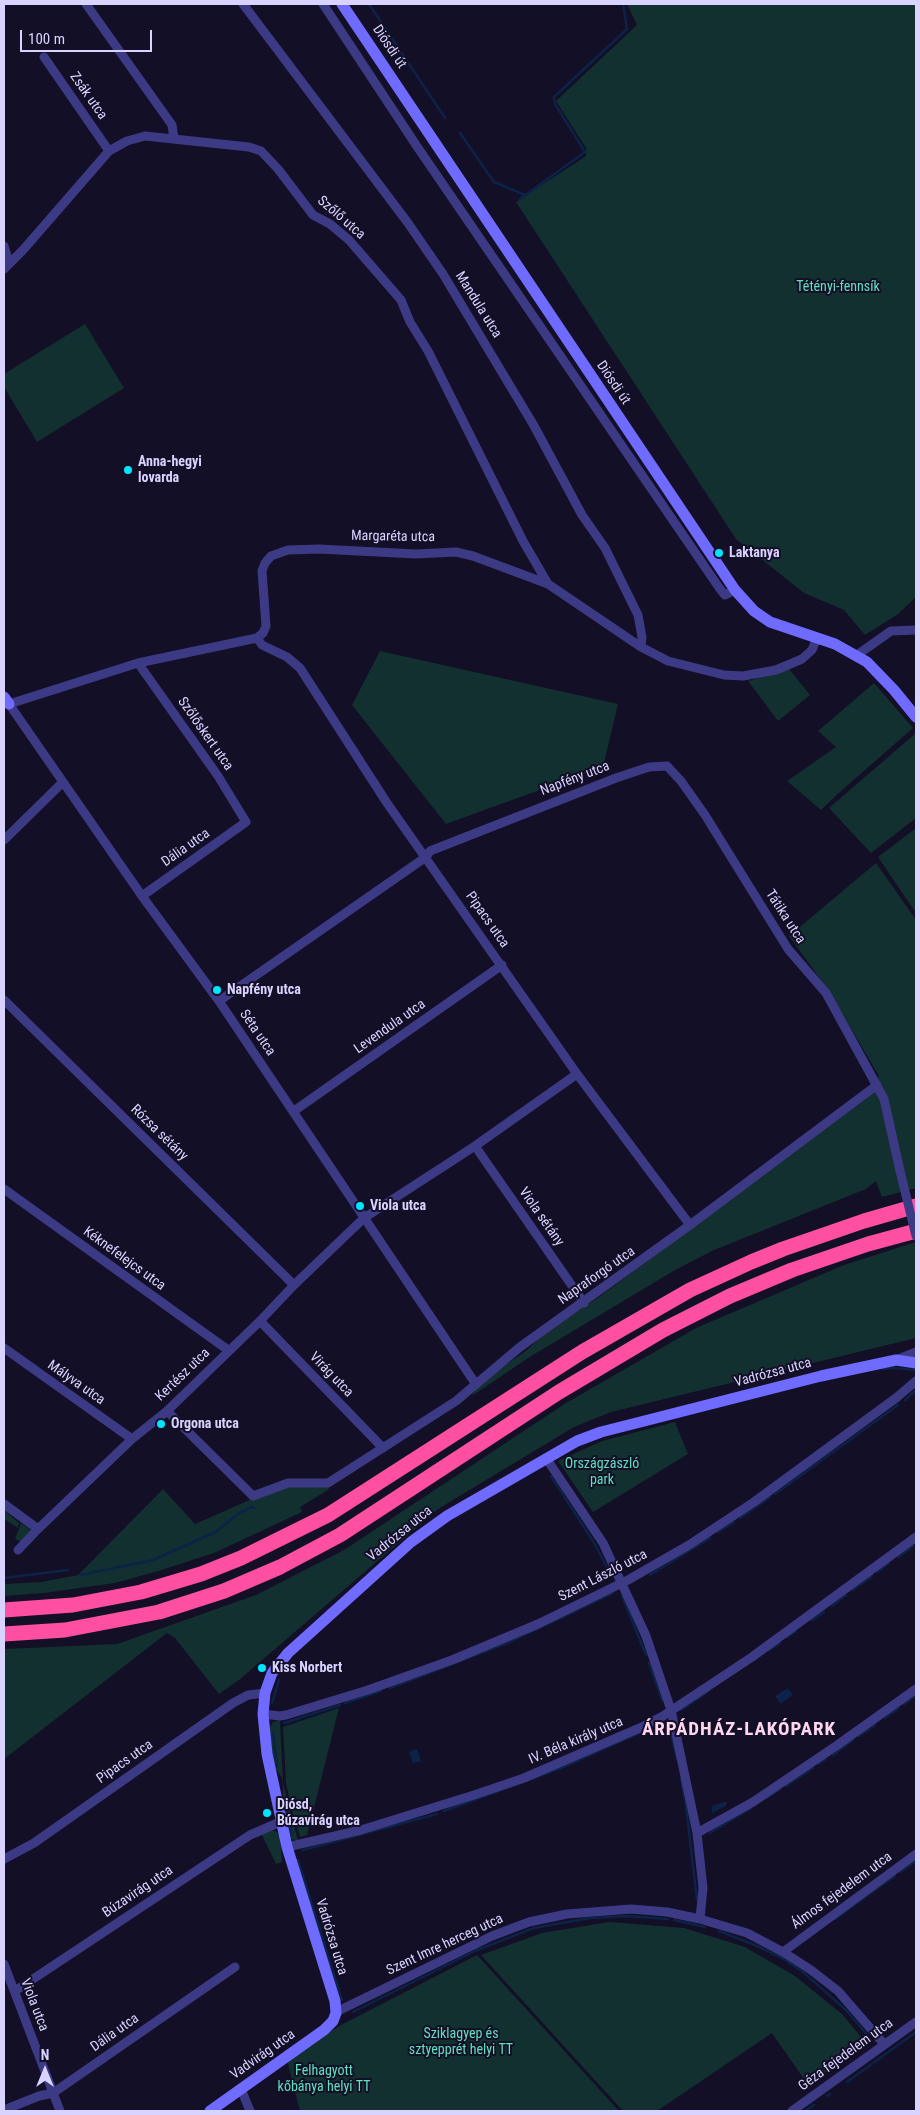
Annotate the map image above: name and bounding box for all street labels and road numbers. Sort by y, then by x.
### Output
street label: Diósdi út [368,22,410,72]
street label: Zsák utca [66,69,110,123]
street label: Szőlő utca [314,193,368,243]
street label: Mandula utca [451,269,505,341]
street label: Diósdi út [592,358,634,408]
street label: Margaréta utca [351,528,435,546]
street label: Szőlőskert utca [174,694,236,774]
street label: Napfény utca [538,758,612,800]
street label: Dália utca [159,825,213,871]
street label: Tátika utca [761,887,809,947]
street label: Pipacs utca [462,889,512,951]
street label: Levendula utca [351,996,429,1058]
street label: Séta utca [236,1007,278,1059]
street label: Rózsa sétány [127,1102,191,1164]
street label: Viola sétány [515,1184,567,1250]
street label: Kéknefelejcs utca [80,1224,168,1294]
street label: Napraforgó utca [555,1243,639,1309]
street label: Kertész utca [152,1345,214,1405]
street label: Virág utca [306,1349,356,1401]
street label: Vadrózsa utca [733,1355,813,1391]
street label: Mályva utca [44,1357,108,1409]
street label: Vadrózsa utca [364,1503,436,1565]
street label: Szent László utca [556,1546,650,1606]
street label: IV. Béla király utca [526,1714,626,1768]
street label: Pipacs utca [94,1737,156,1787]
street label: Álmos fejedelem utca [788,1849,896,1933]
street label: Búzavirág utca [100,1862,176,1922]
street label: Vadrózsa utca [311,1897,351,1977]
street label: Szent Imre herceg utca [384,1911,506,1979]
street label: Viola utca [16,1976,52,2034]
street label: Dália utca [88,2010,142,2056]
street label: Géza fejedelem utca [796,2015,896,2095]
street label: Vadvirág utca [227,2027,299,2083]

